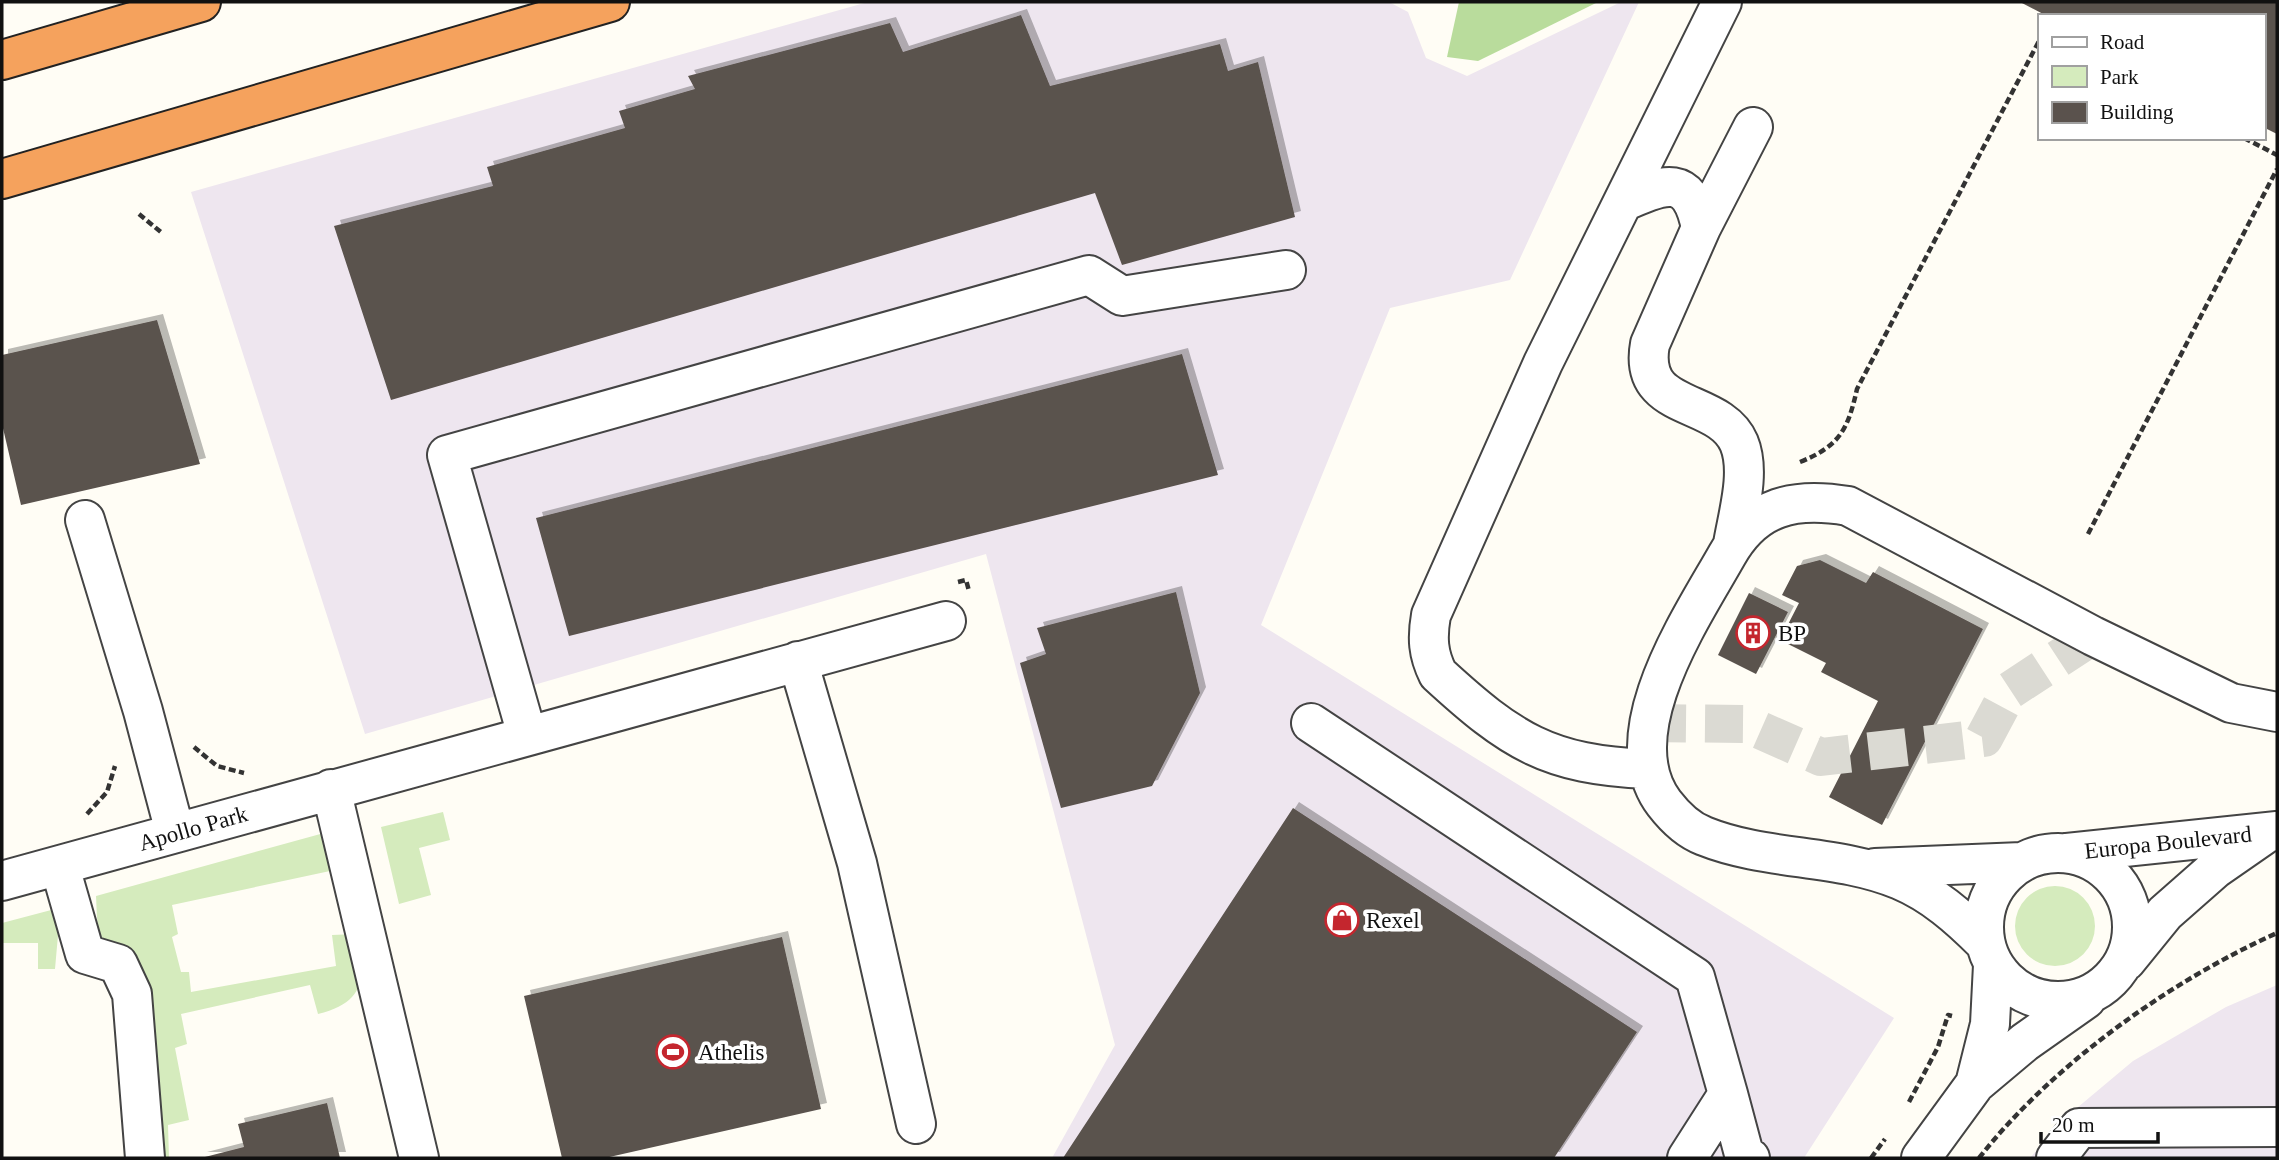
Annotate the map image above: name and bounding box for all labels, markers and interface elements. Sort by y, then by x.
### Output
legend [2038,14,2265,140]
text: Road [2100,30,2145,54]
text: Park [2100,65,2139,89]
text: Building [2100,100,2174,124]
building icon: BP [1734,614,1772,652]
place label: BP [1778,621,1806,646]
street label: Apollo Park [136,801,251,856]
street label: Europa Boulevard [2083,821,2253,864]
shop icon: Rexel [1323,901,1361,939]
place label: Rexel [1366,908,1420,933]
sports icon: Athelis [654,1033,692,1071]
place label: Athelis [698,1040,764,1065]
scale bar [2041,1100,2158,1144]
text: 20 m [2052,1113,2095,1137]

